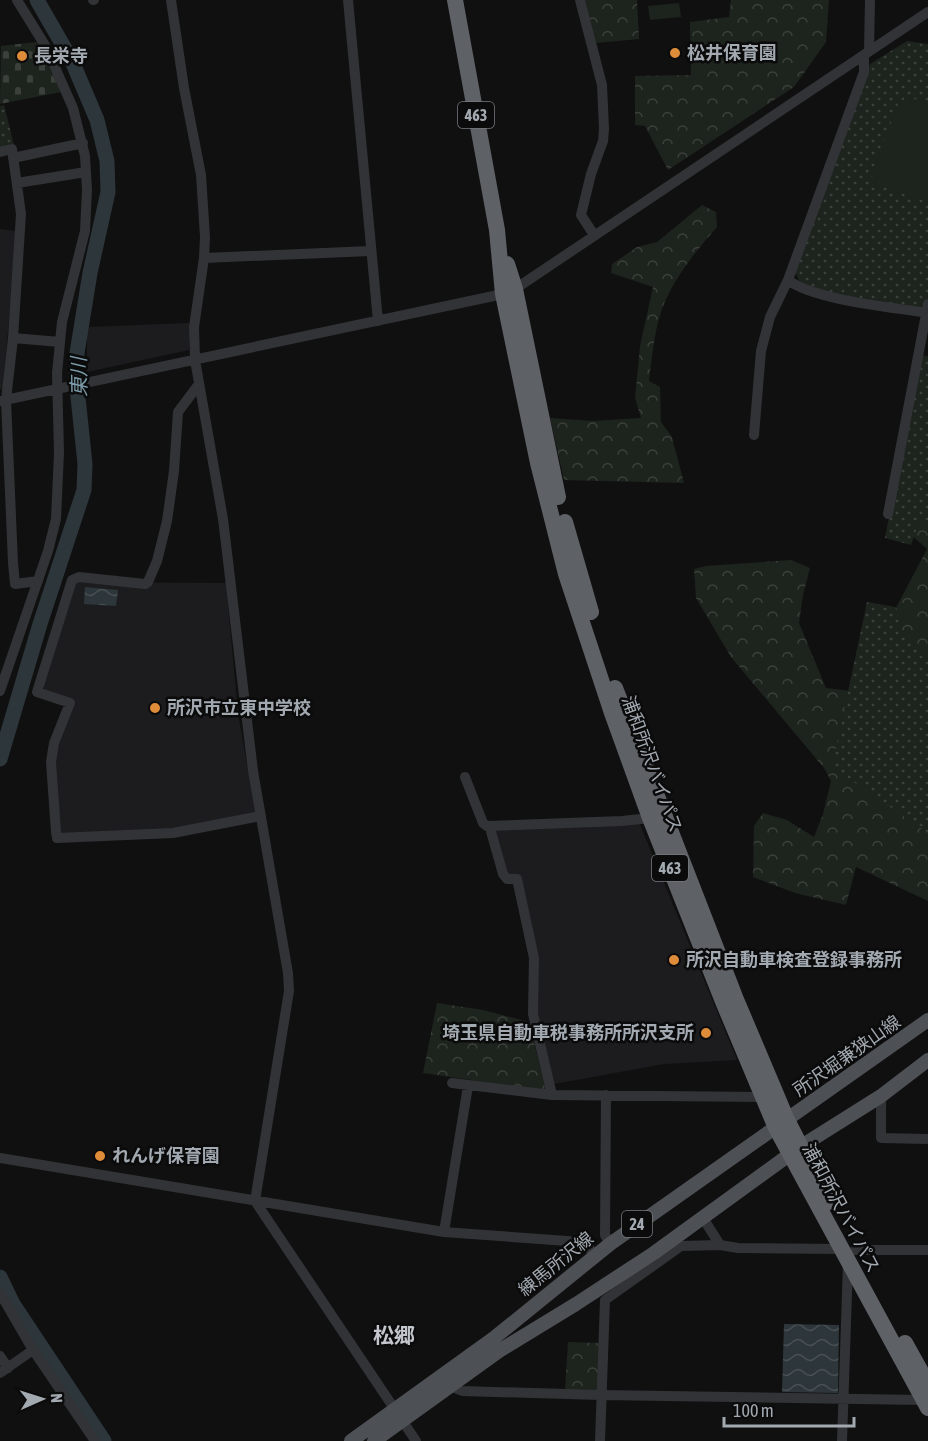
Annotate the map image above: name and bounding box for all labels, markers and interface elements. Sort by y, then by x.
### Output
place label: 松井保育園 [687,42,777,63]
place label: 長栄寺 [34,45,88,66]
marker: 松井保育園 [668,46,682,60]
marker: 長栄寺 [15,49,29,63]
road number: 463 [458,102,494,128]
water label: 東川 [67,355,90,397]
street label: 浦和所沢バイパス [618,693,687,835]
place label: 所沢市立東中学校 [167,697,311,718]
marker: 所沢市立東中学校 [148,701,162,715]
road number: 463 [652,855,688,881]
place label: 所沢自動車検査登録事務所 [686,949,902,970]
marker: 所沢自動車検査登録事務所 [667,953,681,967]
street label: 所沢堀兼狭山線 [789,1011,904,1100]
place label: 埼玉県自動車税事務所所沢支所 [442,1022,694,1043]
marker: 埼玉県自動車税事務所所沢支所 [699,1026,713,1040]
street label: 浦和所沢バイパス [798,1139,884,1276]
place label: れんげ保育園 [112,1145,220,1166]
marker: れんげ保育園 [93,1149,107,1163]
road number: 24 [622,1211,652,1237]
street label: 練馬所沢線 [514,1227,597,1300]
district label: 松郷 [373,1323,415,1347]
north arrow [12,1369,72,1429]
scale bar [724,1390,854,1428]
text: N [48,1393,66,1403]
text: 100 m [733,1400,774,1421]

